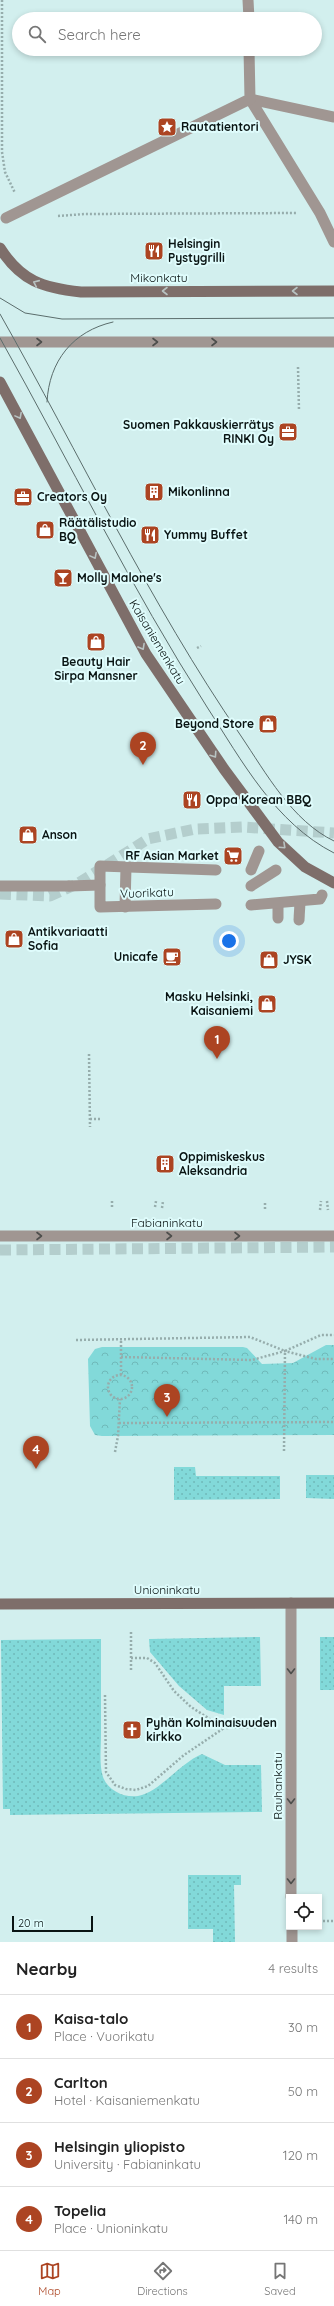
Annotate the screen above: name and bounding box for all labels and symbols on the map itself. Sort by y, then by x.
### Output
place icon: Rautatientori [156,116,178,138]
place label: Rautatientori [181,119,259,134]
place label: Helsingin Pystygrilli [168,236,225,265]
restaurant icon: Helsingin Pystygrilli [143,240,165,262]
street label: Mikonkatu [130,270,188,285]
one-way arrow [33,279,40,287]
one-way arrow [162,287,168,295]
one-way arrow [292,287,298,295]
one-way arrow [36,338,42,346]
one-way arrow [152,338,158,346]
one-way arrow [211,338,217,346]
one-way arrow [14,412,22,420]
place label: Suomen Pakkauskierrätys RINKI Oy [123,417,274,446]
office icon: Suomen Pakkauskierrätys RINKI Oy [277,421,299,443]
building icon: Mikonlinna [143,481,165,503]
place label: Mikonlinna [168,484,230,499]
office icon: Creators Oy [12,486,34,508]
place label: Creators Oy [37,489,107,504]
place label: Räätälistudio BQ [59,515,137,544]
shop icon: Räätälistudio BQ [34,519,56,541]
restaurant icon: Yummy Buffet [139,524,161,546]
place label: Yummy Buffet [164,527,248,542]
one-way arrow [89,551,96,559]
bar icon: Molly Malone's [52,567,74,589]
place label: Molly Malone's [77,570,162,585]
street label: Kaisaniemenkatu [126,597,189,687]
shop icon: Beauty Hair Sirpa Mansner [85,631,107,653]
one-way arrow [138,643,145,650]
place label: Beauty Hair Sirpa Mansner [54,654,138,683]
shop icon: Beyond Store [257,713,279,735]
place label: Beyond Store [175,716,254,731]
pin: 2 [130,732,156,765]
one-way arrow [209,751,217,758]
restaurant icon: Oppa Korean BBQ [181,789,203,811]
place label: Oppa Korean BBQ [206,792,312,807]
shop icon: Anson [17,824,39,846]
place label: Anson [42,827,77,842]
one-way arrow [278,841,286,849]
supermarket icon: RF Asian Market [222,845,244,867]
place label: RF Asian Market [125,848,219,863]
street label: Vuorikatu [120,884,174,901]
place label: Antikvariaatti Sofia [28,924,108,953]
shop icon: Antikvariaatti Sofia [3,928,25,950]
your location [219,931,239,951]
cafe icon: Unicafe [161,946,183,968]
place label: Unicafe [114,949,158,964]
shop icon: JYSK [258,949,280,971]
place label: JYSK [283,952,312,967]
place label: Masku Helsinki, Kaisaniemi [165,989,253,1018]
shop icon: Masku Helsinki, Kaisaniemi [256,993,278,1015]
pin: 1 [204,1026,230,1059]
place label: Oppimiskeskus Aleksandria [179,1149,265,1178]
building icon: Oppimiskeskus Aleksandria [154,1153,176,1175]
street label: Fabianinkatu [131,1215,203,1230]
one-way arrow [36,1232,42,1240]
one-way arrow [166,1232,172,1240]
one-way arrow [234,1232,240,1240]
pin: 3 [154,1384,180,1417]
pin: 4 [23,1436,49,1469]
street label: Unioninkatu [134,1582,200,1597]
one-way arrow [287,1668,295,1674]
place label: Pyhän Kolminaisuuden kirkko [146,1715,277,1744]
church icon: Pyhän Kolminaisuuden kirkko [121,1719,143,1741]
street label: Rauhankatu [270,1752,285,1820]
one-way arrow [287,1798,295,1804]
one-way arrow [287,1878,295,1884]
scale bar [12,1914,93,1933]

